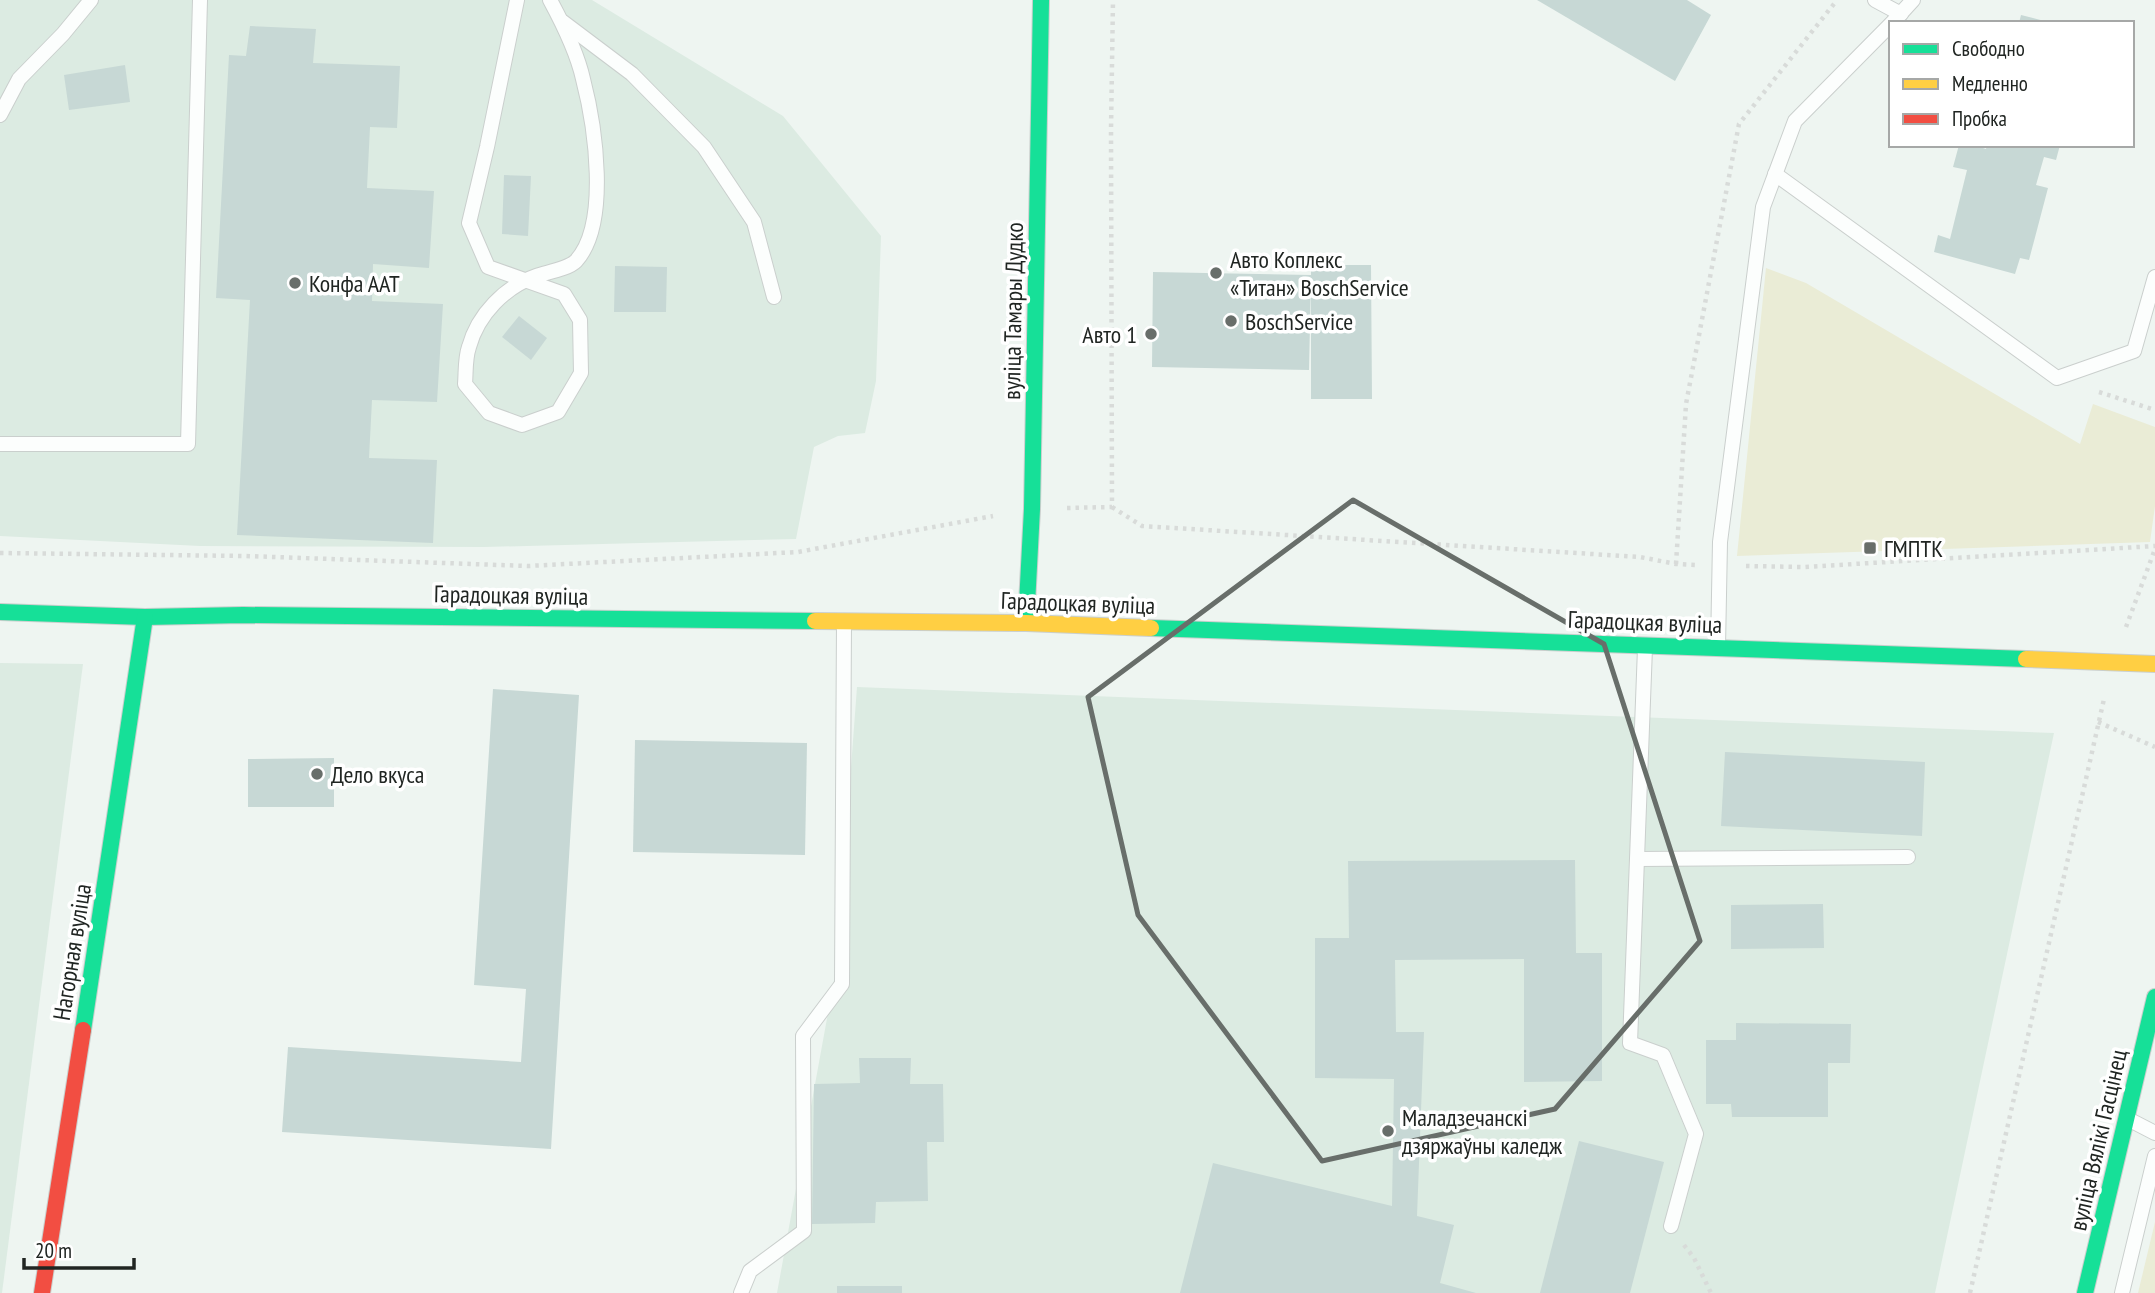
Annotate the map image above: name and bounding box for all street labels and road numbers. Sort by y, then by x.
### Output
street label: вуліца Тамары Дудко [996,222,1030,400]
street label: Гарадоцкая вуліца [434,578,588,612]
street label: Гарадоцкая вуліца [1000,585,1156,621]
street label: Гарадоцкая вуліца [1567,604,1723,640]
street label: Нагорная вуліца [46,881,98,1023]
street label: вуліца Вялікі Гасцінец [2062,1046,2134,1234]

